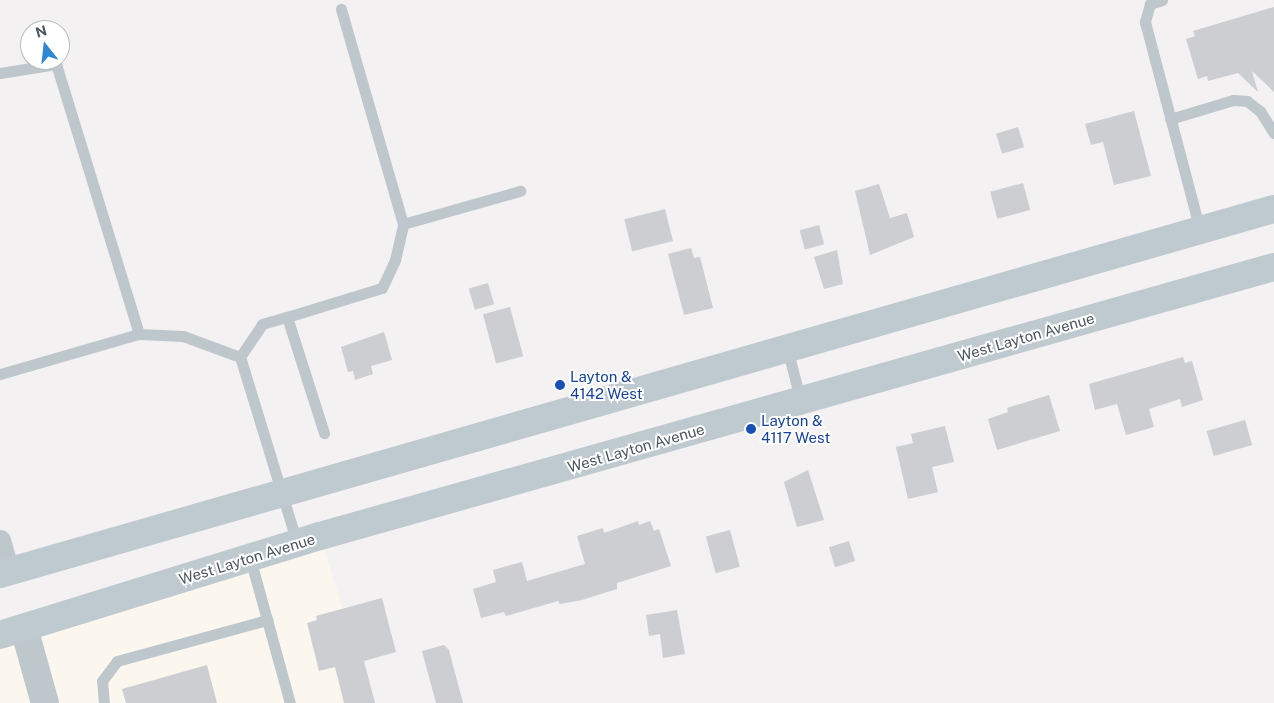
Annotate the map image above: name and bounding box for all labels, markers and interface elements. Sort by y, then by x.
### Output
north arrow [20,20,70,70]
text: N [34,22,49,41]
street label: West Layton Avenue [956,309,1096,365]
place label: Layton & 4142 West [570,367,643,402]
marker: Layton & 4142 West [554,379,566,391]
place label: Layton & 4117 West [761,411,831,446]
street label: West Layton Avenue [566,420,706,476]
marker: Layton & 4117 West [745,423,757,435]
street label: West Layton Avenue [177,530,317,588]

